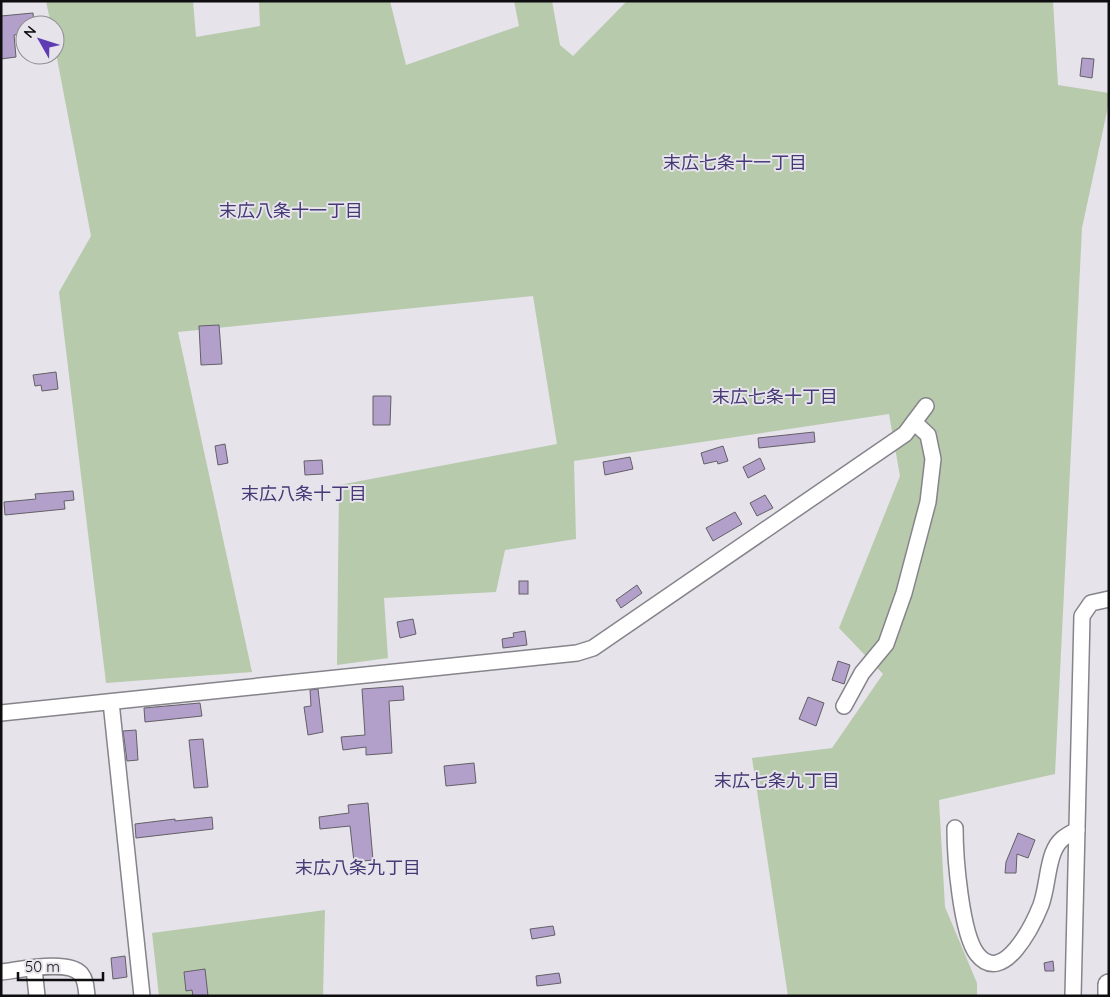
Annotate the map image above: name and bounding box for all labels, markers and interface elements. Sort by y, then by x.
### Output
north arrow [15,15,65,65]
text: N [20,22,40,41]
district label: 末広七条十一丁目 [663,151,807,174]
district label: 末広八条十一丁目 [219,199,363,222]
district label: 末広七条十丁目 [712,385,838,408]
district label: 末広八条十丁目 [241,482,367,505]
district label: 末広七条九丁目 [714,769,840,792]
district label: 末広八条九丁目 [295,856,421,879]
scale bar [18,950,102,982]
text: 50 m [25,957,60,976]

